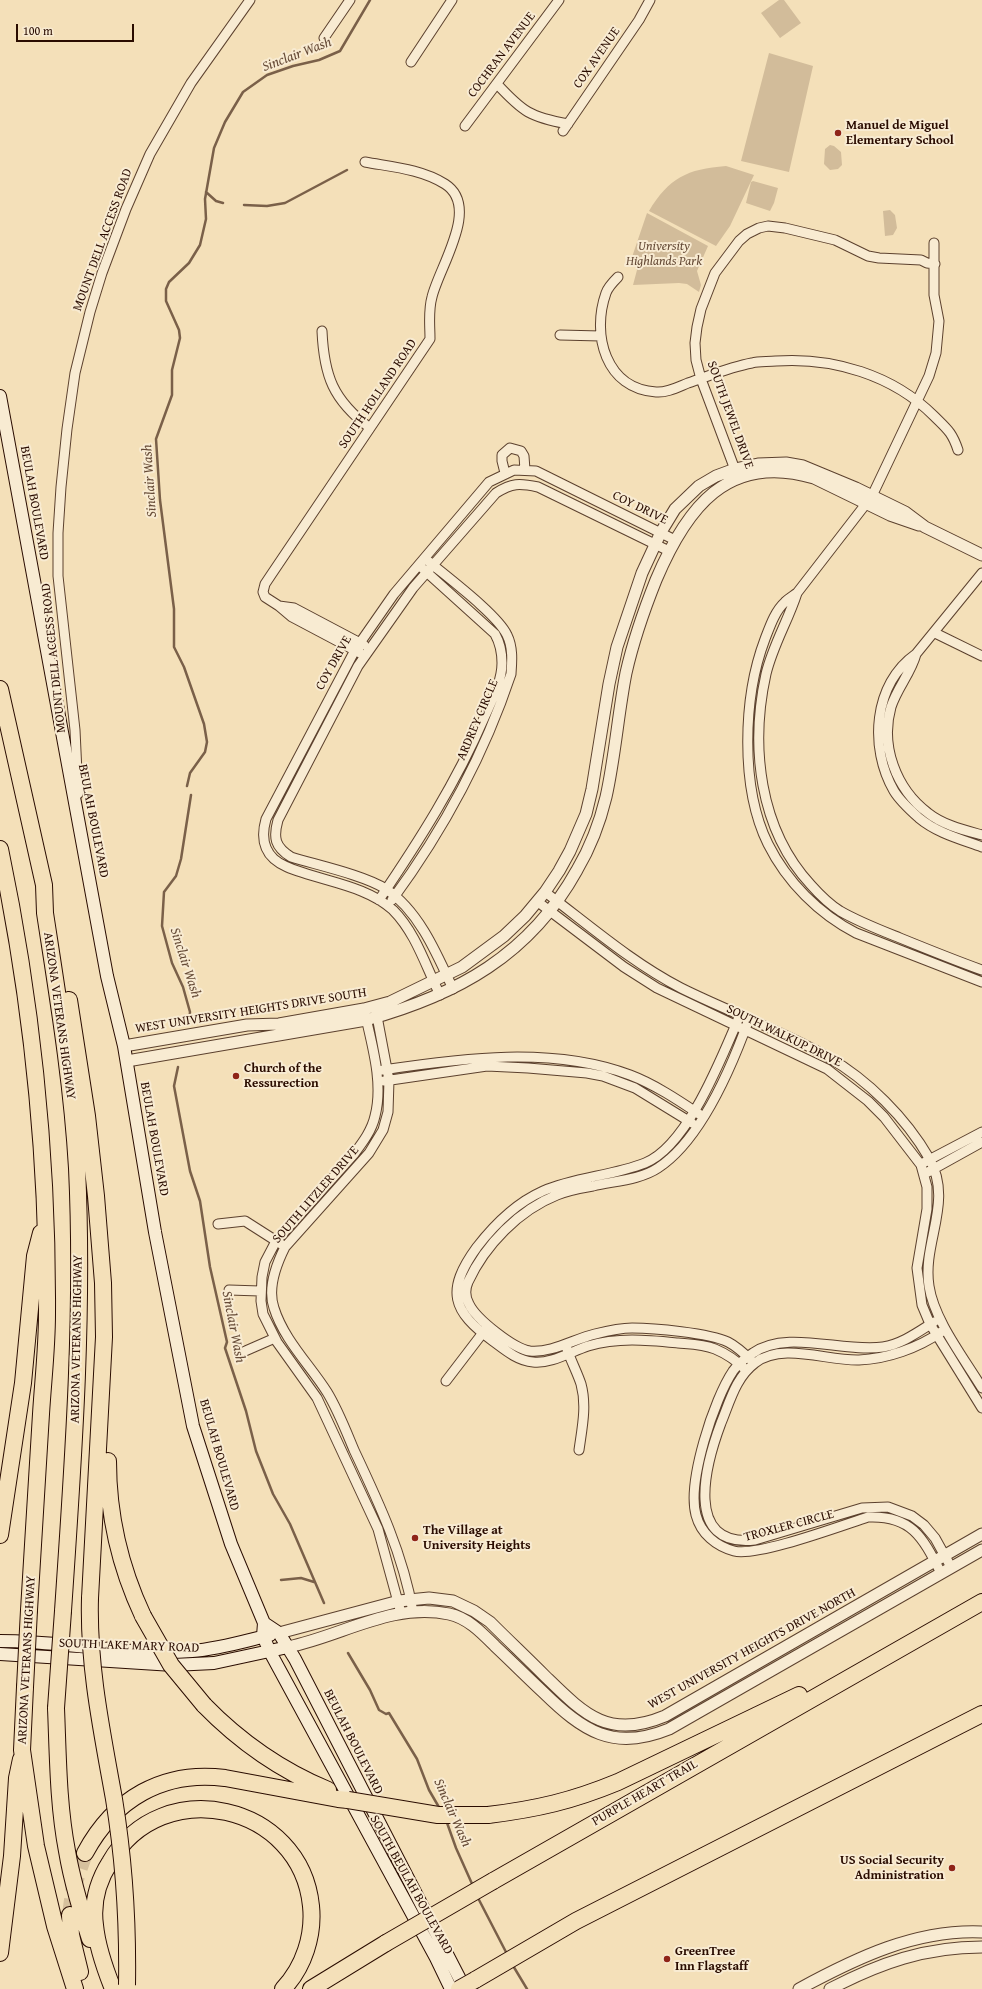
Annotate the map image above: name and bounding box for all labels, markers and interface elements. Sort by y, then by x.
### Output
street label: COCHRAN AVENUE [465,9,539,101]
scale bar [18,16,136,42]
text: 100 m [23,22,53,39]
street label: COX AVENUE [570,24,624,92]
water label: Sinclair Wash [260,34,334,76]
place label: Manuel de Miguel Elementary School [846,118,954,149]
marker: Manuel de Miguel Elementary School [833,128,843,138]
street label: MOUNT DELL ACCESS ROAD [70,167,136,313]
park label: University Highlands Park [626,239,702,270]
street label: SOUTH HOLLAND ROAD [336,336,420,452]
street label: SOUTH JEWEL DRIVE [703,359,757,471]
water label: Sinclair Wash [139,444,161,518]
street label: BEULAH BOULEVARD [16,445,52,561]
street label: COY DRIVE [610,488,670,528]
street label: MOUNT DELL ACCESS ROAD [38,582,70,734]
street label: COY DRIVE [313,633,355,693]
street label: ARDREY CIRCLE [454,677,502,763]
street label: BEULAH BOULEVARD [74,763,112,879]
water label: Sinclair Wash [166,926,204,1000]
street label: ARIZONA VETERANS HIGHWAY [40,931,78,1101]
street label: WEST UNIVERSITY HEIGHTS DRIVE SOUTH [134,985,368,1037]
street label: SOUTH WALKUP DRIVE [724,1001,844,1071]
place label: Church of the Ressurection [244,1061,322,1092]
marker: Church of the Ressurection [231,1071,241,1081]
street label: BEULAH BOULEVARD [136,1081,172,1197]
street label: SOUTH LITZLER DRIVE [269,1143,363,1247]
street label: ARIZONA VETERANS HIGHWAY [68,1254,86,1424]
water label: Sinclair Wash [218,1290,248,1364]
street label: BEULAH BOULEVARD [196,1397,242,1513]
street label: TROXLER CIRCLE [742,1507,836,1545]
place label: The Village at University Heights [423,1523,531,1554]
marker: The Village at University Heights [410,1533,420,1543]
street label: ARIZONA VETERANS HIGHWAY [15,1575,39,1745]
street label: WEST UNIVERSITY HEIGHTS DRIVE NORTH [645,1585,859,1713]
street label: SOUTH LAKE MARY ROAD [59,1636,199,1656]
street label: BEULAH BOULEVARD [320,1687,386,1797]
street label: PURPLE HEART TRAIL [589,1756,701,1830]
water label: Sinclair Wash [429,1776,475,1850]
street label: SOUTH BEULAH BOULEVARD [366,1813,456,1957]
place label: US Social Security Administration [840,1853,944,1884]
marker: US Social Security Administration [947,1863,957,1873]
place label: GreenTree Inn Flagstaff [675,1944,748,1975]
marker: GreenTree Inn Flagstaff [662,1954,672,1964]

